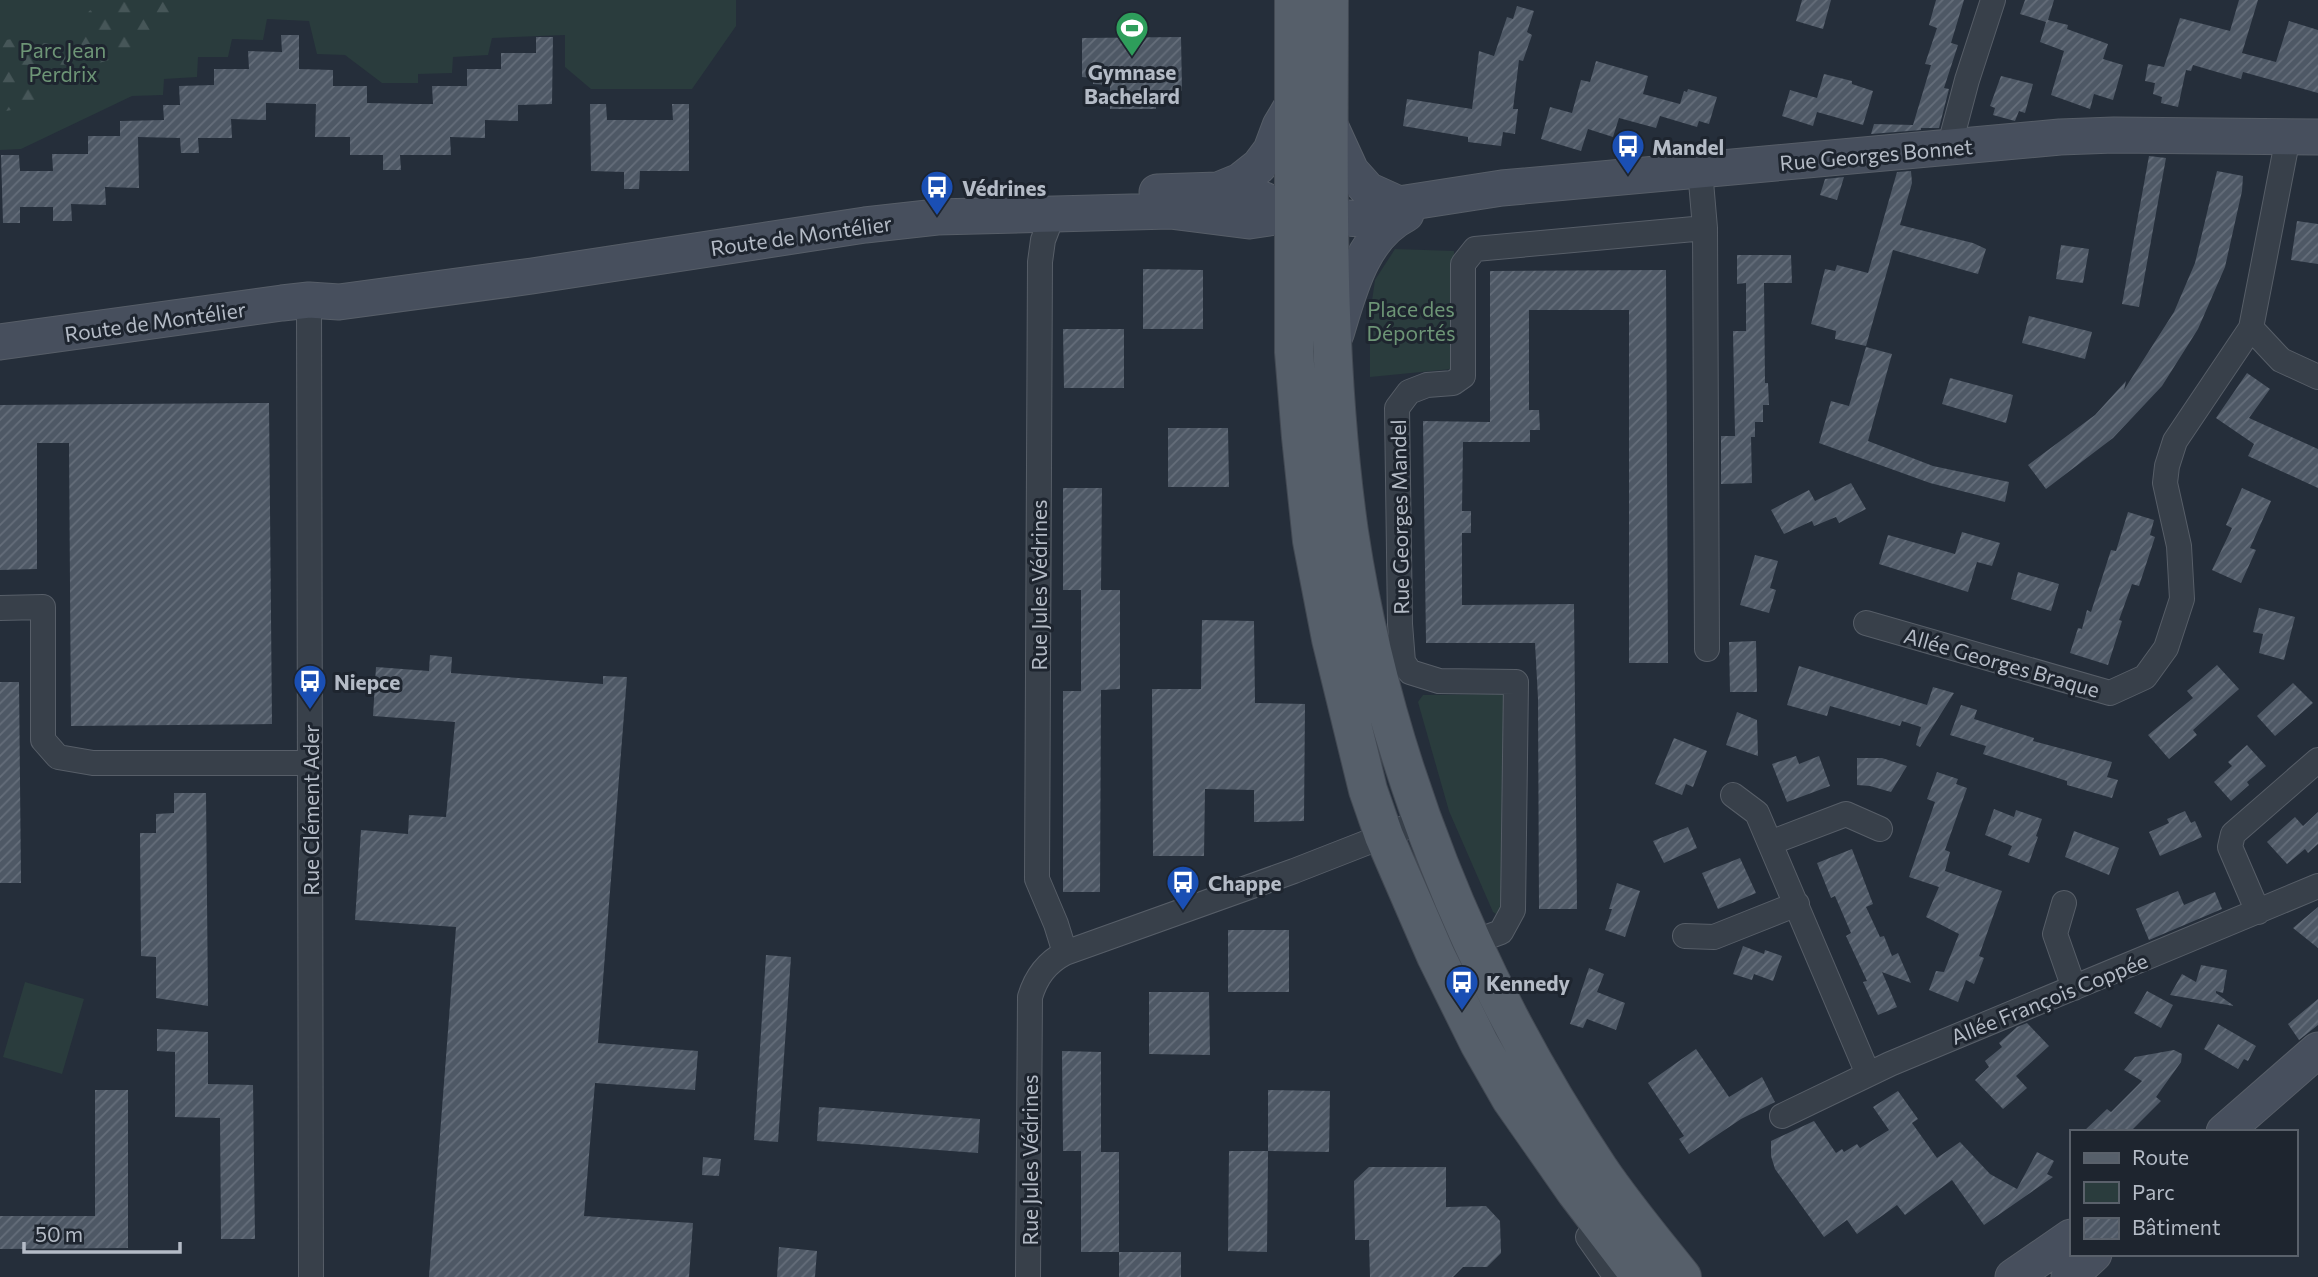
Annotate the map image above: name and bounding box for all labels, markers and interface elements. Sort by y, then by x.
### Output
sports icon: Gymnase Bachelard [1113,9,1151,58]
park label: Parc Jean Perdrix [20,37,106,86]
place label: Gymnase Bachelard [1084,59,1180,108]
bus stop icon: Mandel [1609,127,1647,176]
street label: Rue Georges Bonnet [1778,133,1974,175]
place label: Mandel [1652,134,1724,159]
bus stop icon: Védrines [918,168,956,217]
place label: Védrines [962,175,1047,200]
street label: Route de Montélier [709,210,893,260]
street label: Route de Montélier [63,296,247,346]
park label: Place des Déportés [1367,296,1456,345]
street label: Rue Georges Mandel [1385,419,1413,615]
street label: Rue Jules Védrines [1026,499,1051,671]
street label: Allée Georges Braque [1901,622,2103,702]
bus stop icon: Niepce [291,662,329,711]
place label: Niepce [334,669,400,694]
street label: Rue Clément Ader [298,724,323,896]
bus stop icon: Chappe [1164,863,1202,912]
place label: Chappe [1208,870,1282,895]
street label: Allée François Coppée [1947,947,2151,1049]
bus stop icon: Kennedy [1443,963,1481,1012]
place label: Kennedy [1486,970,1570,995]
street label: Rue Jules Védrines [1017,1074,1042,1246]
legend [2070,1130,2297,1256]
text: Route [2132,1144,2189,1169]
text: Parc [2132,1179,2175,1204]
scale bar [24,1210,180,1254]
text: Bâtiment [2132,1214,2221,1239]
text: 50 m [35,1221,83,1246]

